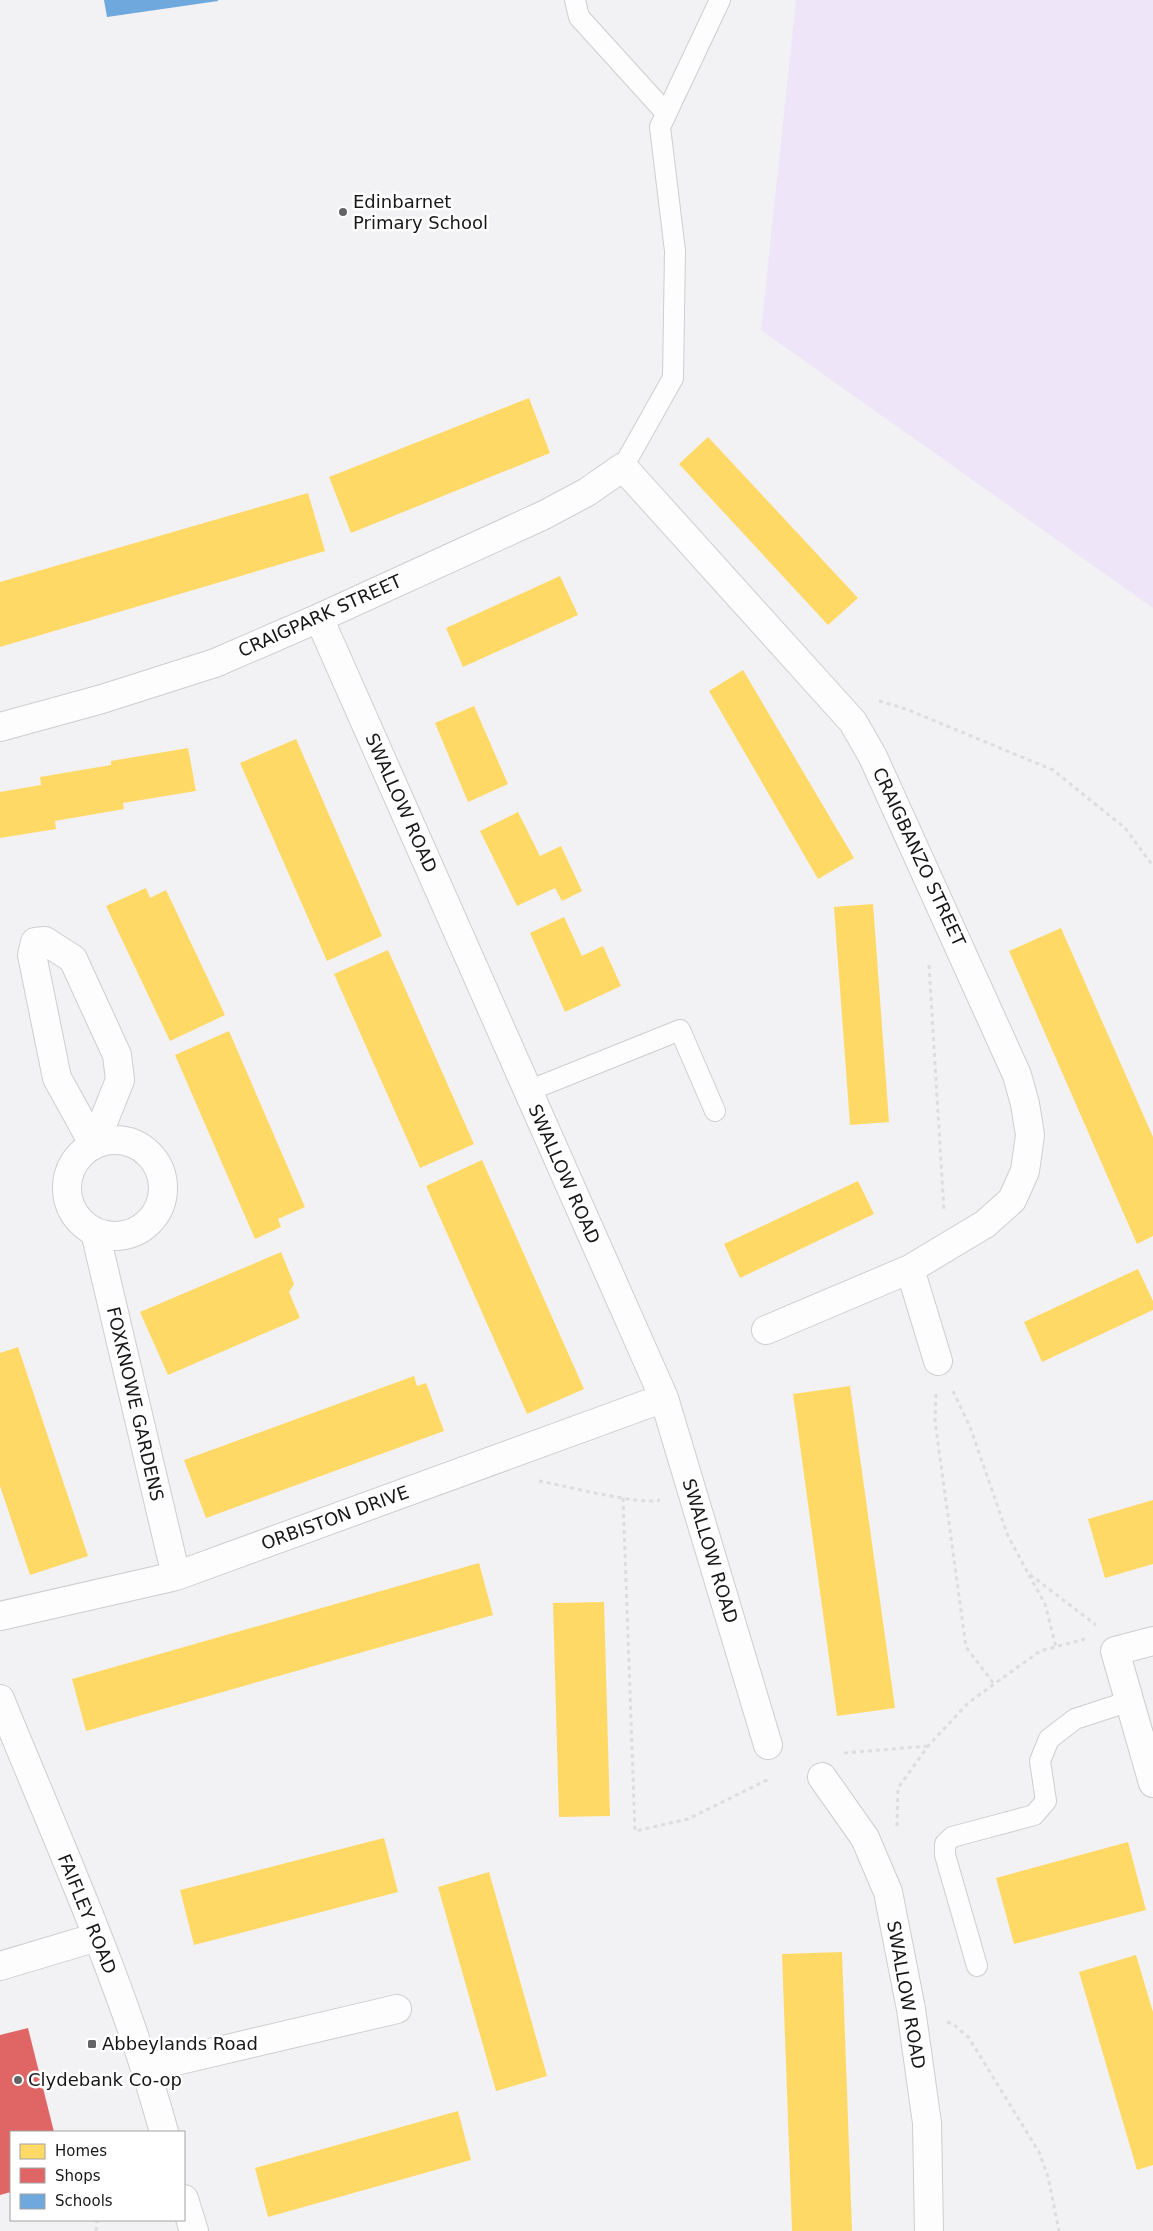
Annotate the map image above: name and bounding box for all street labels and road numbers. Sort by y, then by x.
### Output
street label: CRAIGPARK STREET [235,570,406,661]
street label: SWALLOW ROAD [361,730,442,876]
street label: CRAIGBANZO STREET [869,764,971,950]
street label: SWALLOW ROAD [524,1101,605,1247]
street label: FOXKNOWE GARDENS [103,1305,168,1503]
street label: SWALLOW ROAD [678,1476,742,1626]
street label: ORBISTON DRIVE [258,1481,411,1554]
street label: FAIFLEY ROAD [54,1851,121,1977]
street label: SWALLOW ROAD [883,1919,930,2071]

